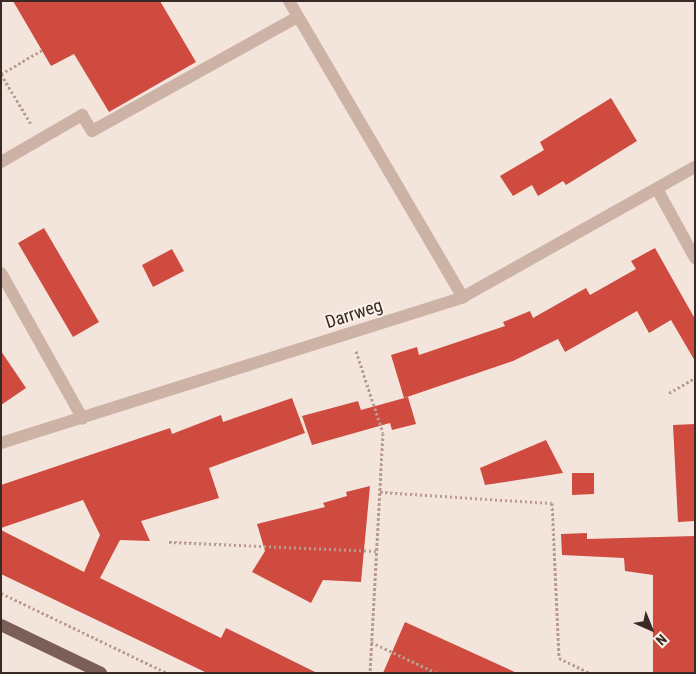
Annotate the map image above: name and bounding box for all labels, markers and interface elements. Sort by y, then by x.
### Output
street label: Darrweg [323,295,385,333]
north arrow [626,604,676,654]
text: N [653,631,670,649]

